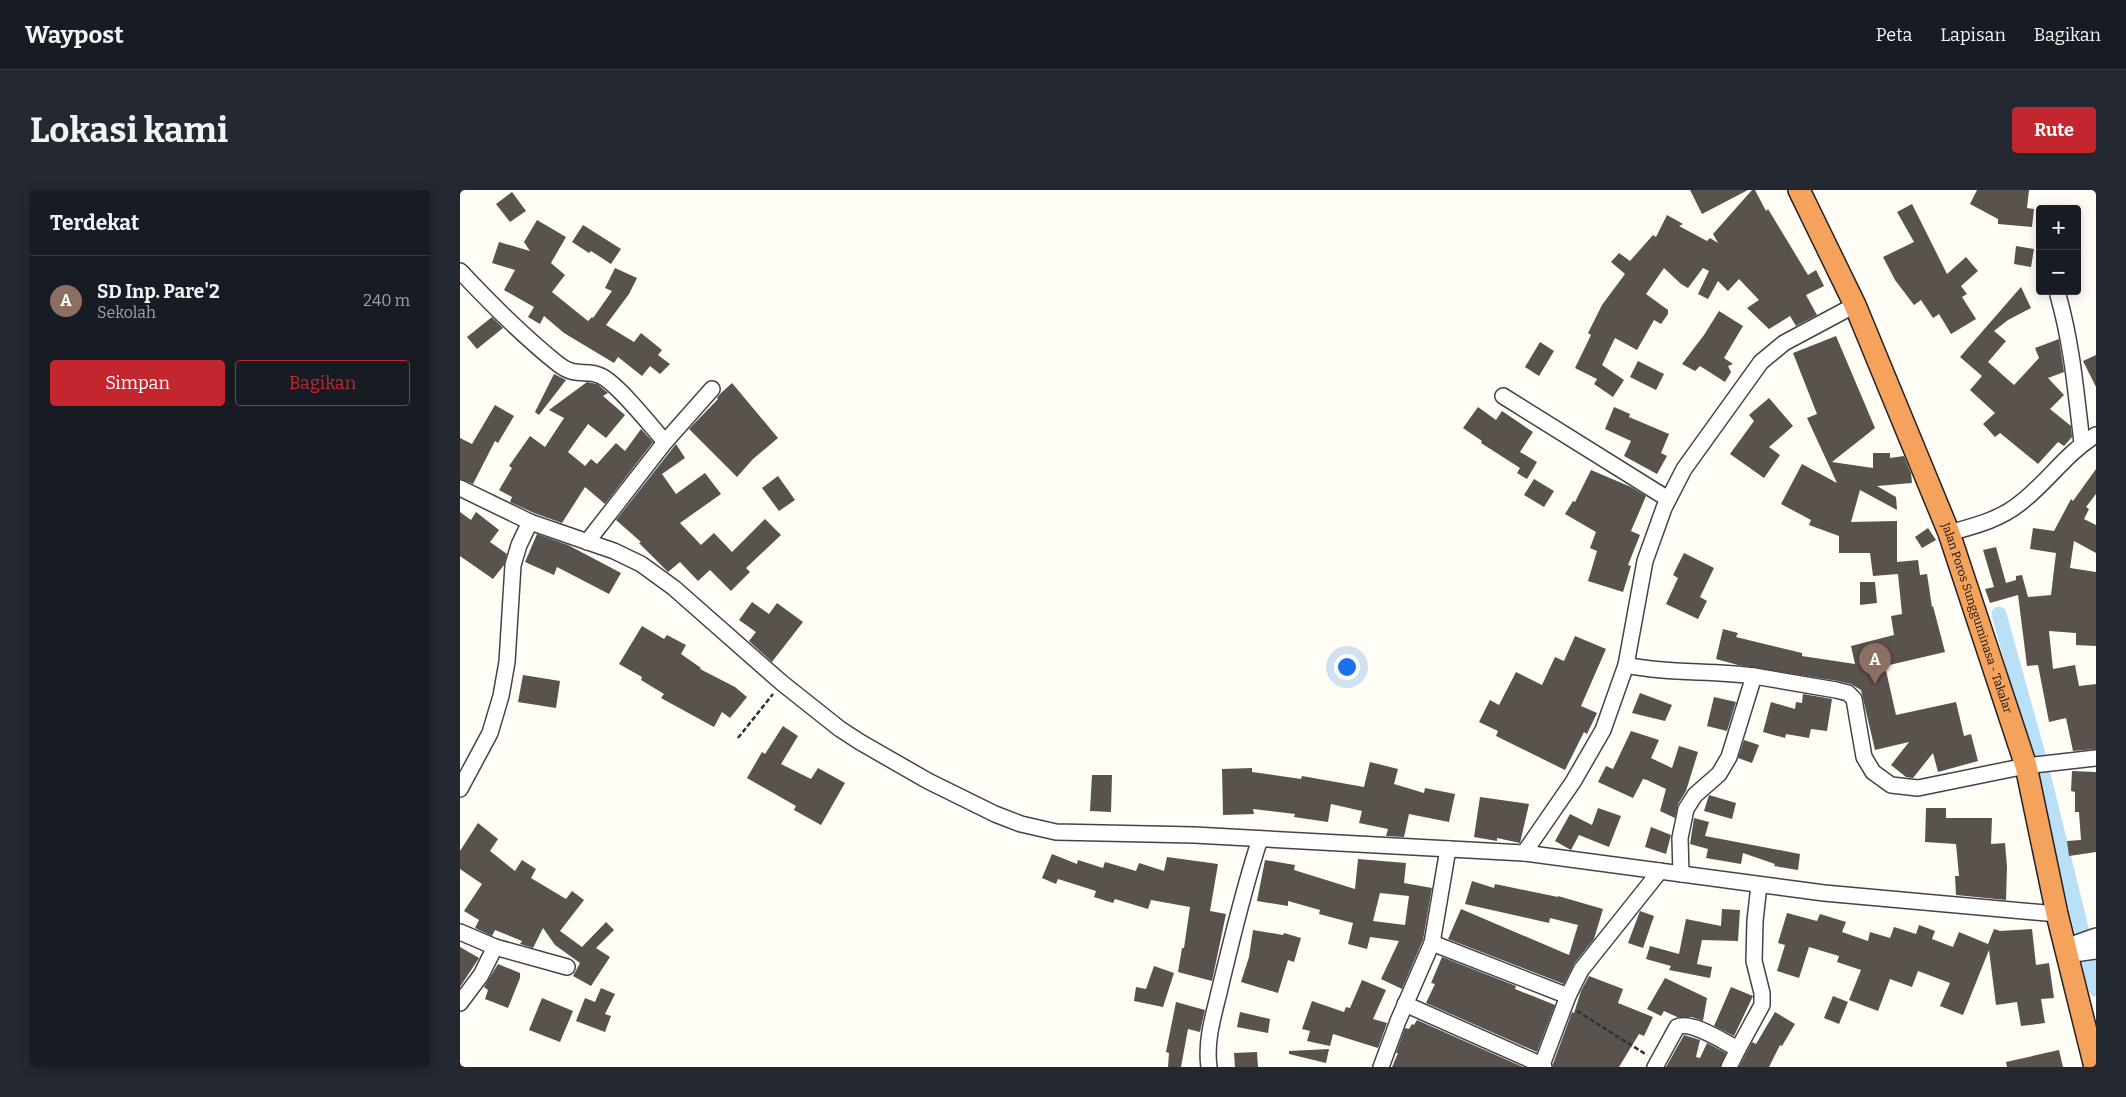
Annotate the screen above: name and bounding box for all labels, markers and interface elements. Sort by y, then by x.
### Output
text: Waypost [25,21,124,49]
text: Peta [1876,24,1912,46]
text: Lapisan [1940,24,2006,46]
text: Bagikan [2034,24,2101,46]
button: Rute [2012,107,2096,153]
text: Lokasi kami [30,109,228,151]
map controls [2036,205,2081,295]
button: + [2036,205,2081,250]
text: Terdekat [50,210,139,236]
button: − [2036,250,2081,295]
text: SD Inp. Pare'2 [97,280,220,303]
text: A [60,291,72,310]
text: 240 m [363,291,410,310]
text: Sekolah [97,303,156,322]
button: Simpan [50,360,225,406]
button: Bagikan [235,360,410,406]
street label: Jalan Poros Sungguminasa - Takalar [1938,520,2015,716]
pin: A [1859,643,1891,684]
your location [1334,654,1360,680]

